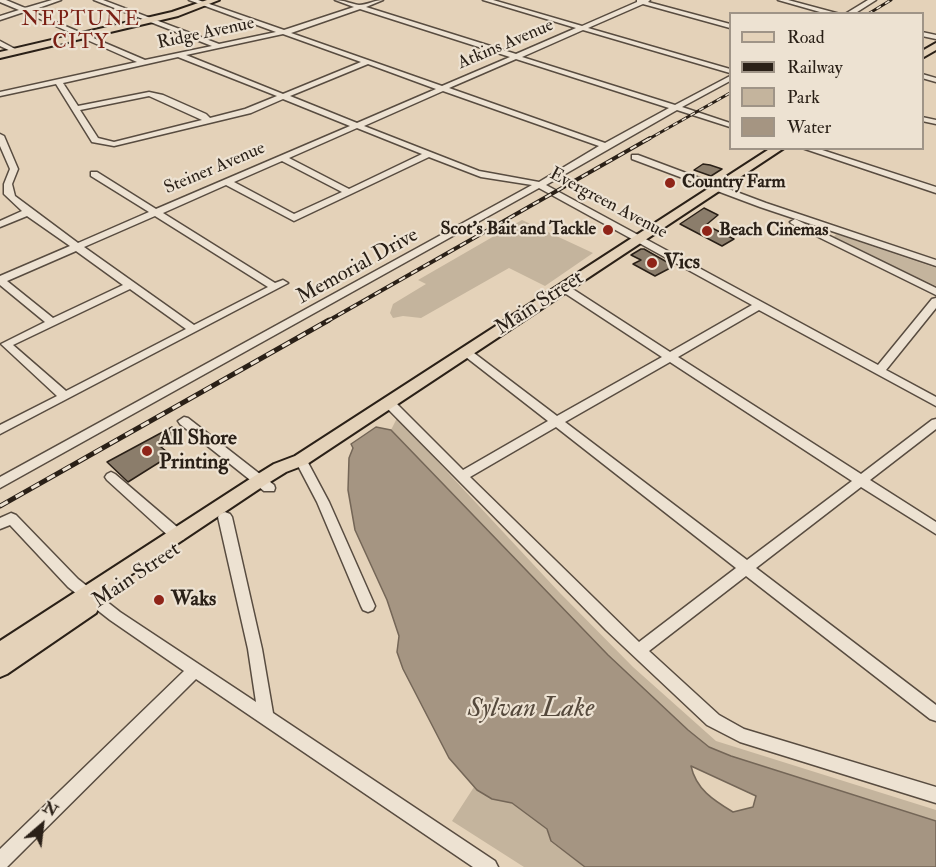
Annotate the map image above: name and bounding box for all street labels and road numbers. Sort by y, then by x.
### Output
street label: Ridge Avenue [155,13,257,55]
street label: Atkins Avenue [455,15,557,75]
street label: Steiner Avenue [161,138,269,200]
street label: Evergreen Avenue [546,164,670,244]
street label: Memorial Drive [293,223,423,311]
street label: Main Street [491,266,589,342]
street label: Main Street [88,538,186,614]

